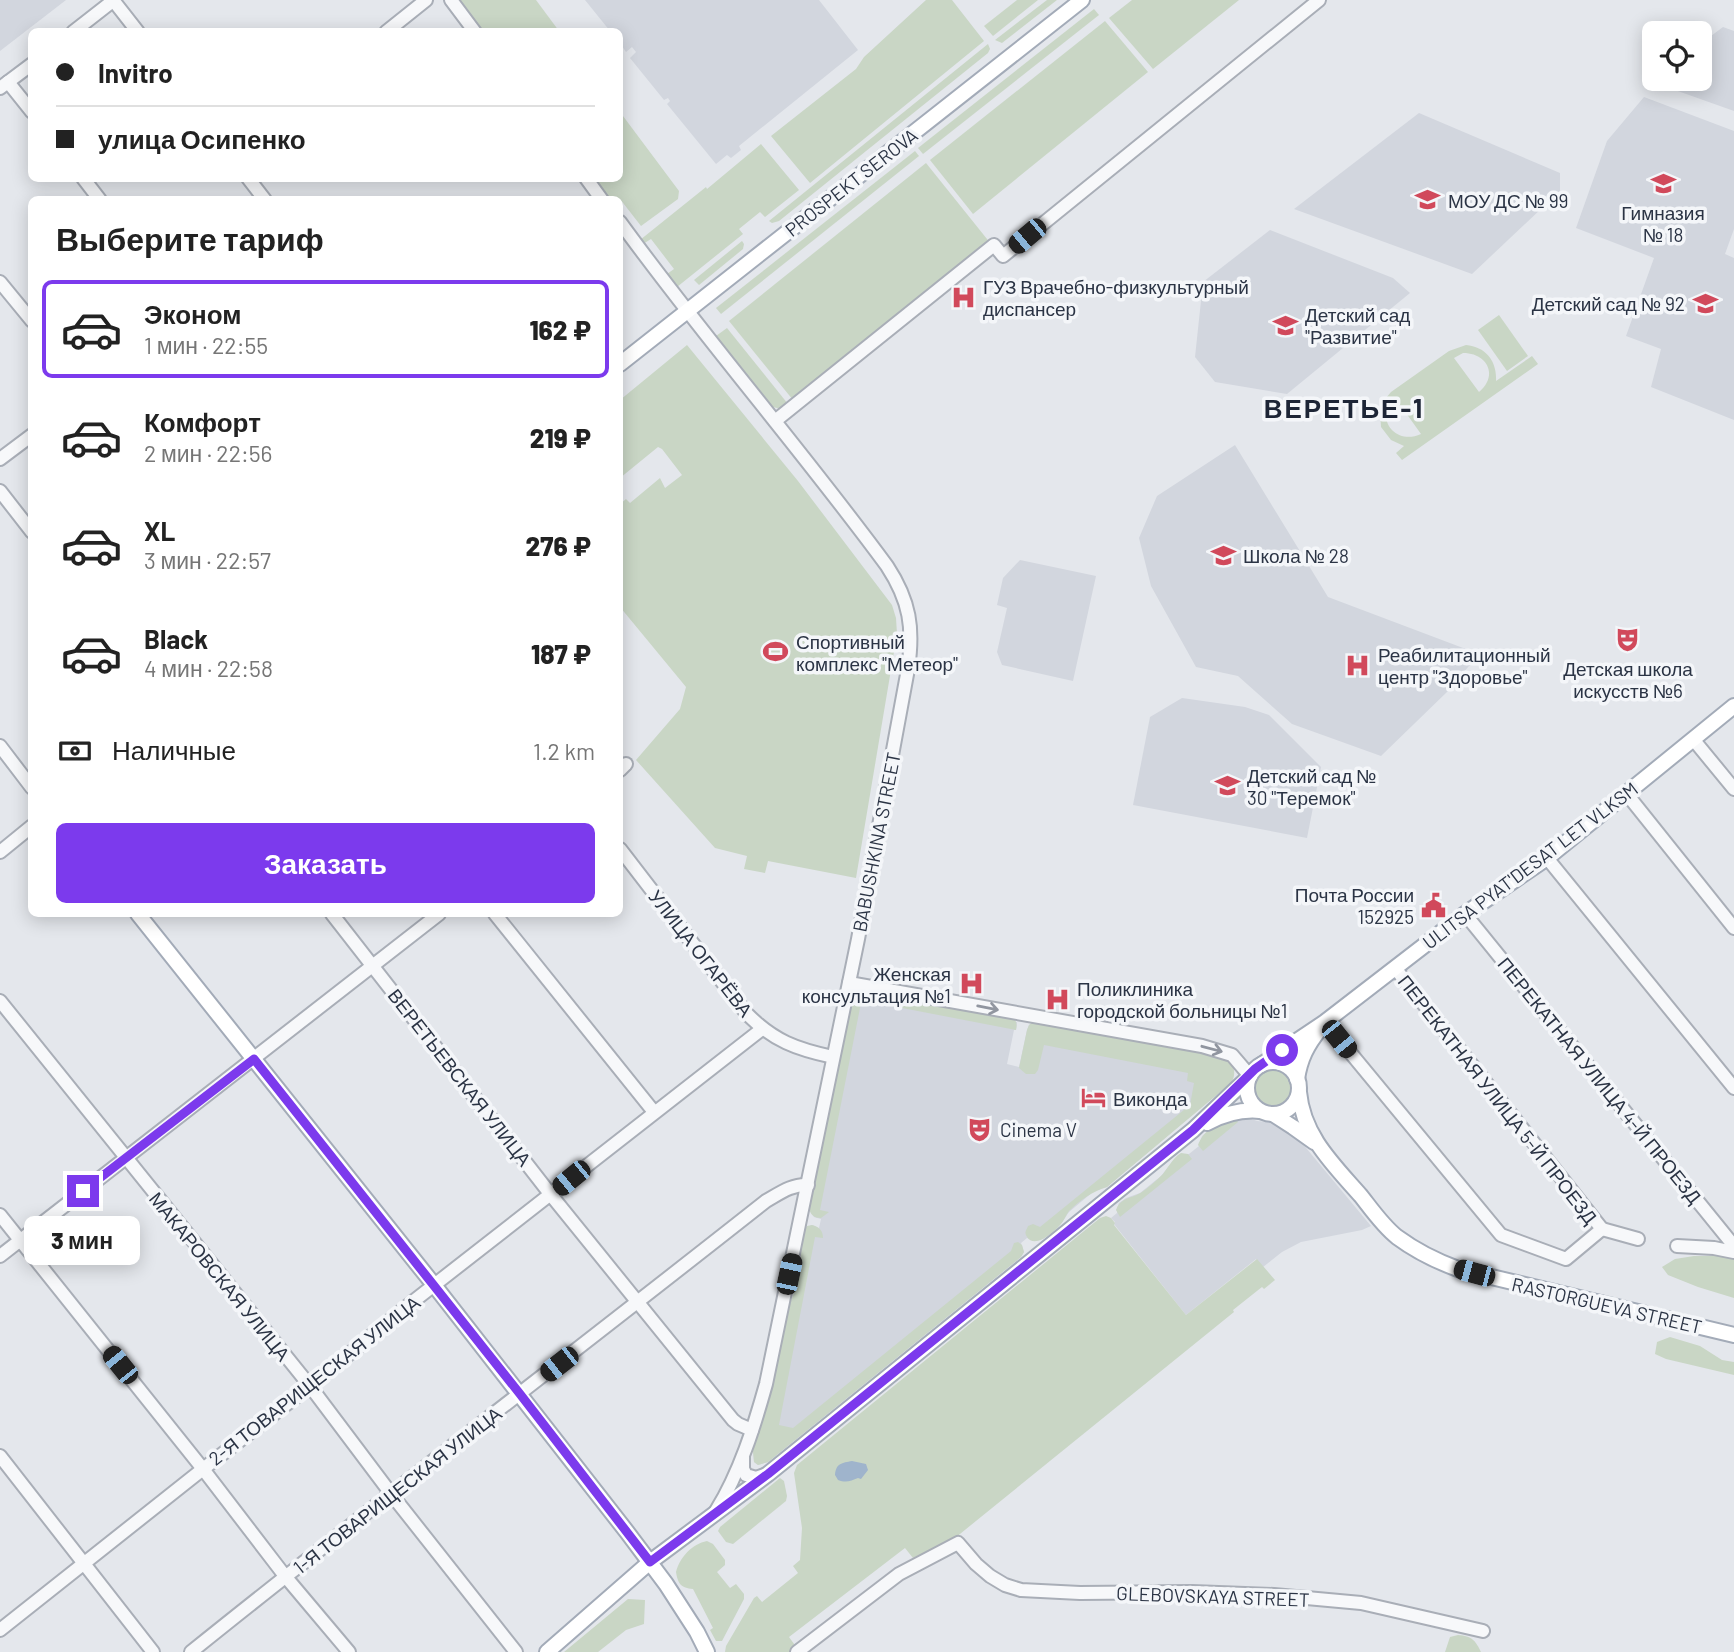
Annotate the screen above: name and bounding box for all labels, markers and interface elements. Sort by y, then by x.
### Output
map controls [1642,21,1712,91]
button: locate [1642,21,1712,91]
text: Invitro [98,57,173,88]
text: улица Осипенко [98,123,306,154]
street label: PROSPEKT SEROVA [780,123,922,241]
school or university icon: Гимназия № 18 [1649,170,1677,198]
school or university icon: МОУ ДС № 99 [1414,186,1442,214]
place label: МОУ ДС № 99 [1448,189,1568,212]
place label: Гимназия № 18 [1621,201,1705,246]
car [1005,214,1050,258]
text: Выберите тариф [56,219,324,257]
place label: ГУЗ Врачебно-физкультурный диспансер [983,275,1249,320]
hospital icon: ГУЗ Врачебно-физкультурный диспансер [949,283,977,311]
school or university icon: Детский сад № 92 [1691,289,1719,317]
place label: Детский сад № 92 [1532,292,1685,315]
icon: car [60,298,123,361]
text: Эконом [144,298,242,329]
place label: Детский сад "Развитие" [1305,303,1410,348]
school or university icon: Детский сад "Развитие" [1271,311,1299,339]
text: 162 ₽ [529,314,591,345]
text: 1 мин · 22:55 [144,331,268,359]
district label: ВЕРЕТЬЕ-1 [1264,392,1424,423]
icon: car [60,406,123,469]
text: Комфорт [144,406,261,437]
text: 219 ₽ [530,422,591,453]
text: 2 мин · 22:56 [144,439,272,467]
icon: car [60,514,123,577]
text: XL [144,515,175,546]
text: 276 ₽ [526,530,591,561]
school or university icon: Школа № 28 [1209,541,1237,569]
place label: Школа № 28 [1243,544,1349,567]
text: 3 мин · 22:57 [144,546,271,574]
icon: car [60,622,123,685]
text: Black [144,623,208,654]
theatre icon: Детская школа искусств №6 [1614,626,1642,654]
place label: Спортивный комплекс "Метеор" [796,630,958,675]
text: 187 ₽ [531,638,591,669]
sports icon: Спортивный комплекс "Метеор" [762,638,790,666]
place label: Реабилитационный центр "Здоровье" [1378,643,1551,688]
hospital icon: Реабилитационный центр "Здоровье" [1344,651,1372,679]
text: 4 мин · 22:58 [144,654,273,682]
place label: Детская школа искусств №6 [1563,657,1693,702]
icon: cash [56,732,94,770]
text: Наличные [112,734,236,765]
text: 1.2 km [533,737,595,765]
street label: BABUSHKINA STREET [847,750,905,934]
place label: Детский сад № 30 "Теремок" [1247,764,1376,809]
school or university icon: Детский сад № 30 "Теремок" [1213,772,1241,800]
street label: ULITSA PYAT'DESAT LET VLKSM [1418,777,1642,953]
button: Заказать [56,823,595,903]
place label: Почта России 152925 [1295,883,1414,928]
street label: УЛИЦА ОГАРЁВА [644,885,758,1021]
public building icon: Почта России 152925 [1420,891,1448,919]
street label: ПЕРЕКАТНАЯ УЛИЦА 4-Й ПРОЕЗД [1493,952,1707,1208]
place label: Женская консультация №1 [802,962,951,1007]
hospital icon: Женская консультация №1 [957,970,985,998]
street label: ПЕРЕКАТНАЯ УЛИЦА 5-Й ПРОЕЗД [1394,970,1602,1228]
place label: Поликлиника городской больницы №1 [1077,977,1287,1022]
street label: ВЕРЕТЬЕВСКАЯ УЛИЦА [384,984,537,1171]
hospital icon: Поликлиника городской больницы №1 [1043,985,1071,1013]
one-way arrow [976,1002,999,1016]
car [1318,1016,1361,1062]
route start [1266,1034,1298,1066]
one-way arrow [1200,1043,1223,1056]
hotel icon: Виконда [1079,1084,1107,1112]
place label: Виконда [1113,1087,1188,1110]
theatre icon: Cinema V [966,1115,994,1143]
place label: Cinema V [1000,1118,1077,1141]
car [549,1157,594,1199]
route end [67,1175,99,1207]
street label: МАКАРОВСКАЯ УЛИЦА [145,1187,295,1365]
callout: 3 мин [25,1216,141,1264]
text: 3 мин [51,1226,113,1254]
car [775,1251,804,1297]
car [1451,1257,1498,1289]
street label: RASTORGUEVA STREET [1510,1272,1704,1338]
street label: 2-Я ТОВАРИЩЕСКАЯ УЛИЦА [204,1290,424,1470]
car [99,1342,142,1388]
car [536,1343,583,1385]
street label: 1-Я ТОВАРИЩЕСКАЯ УЛИЦА [288,1401,506,1578]
street label: GLEBOVSKAYA STREET [1116,1581,1310,1611]

